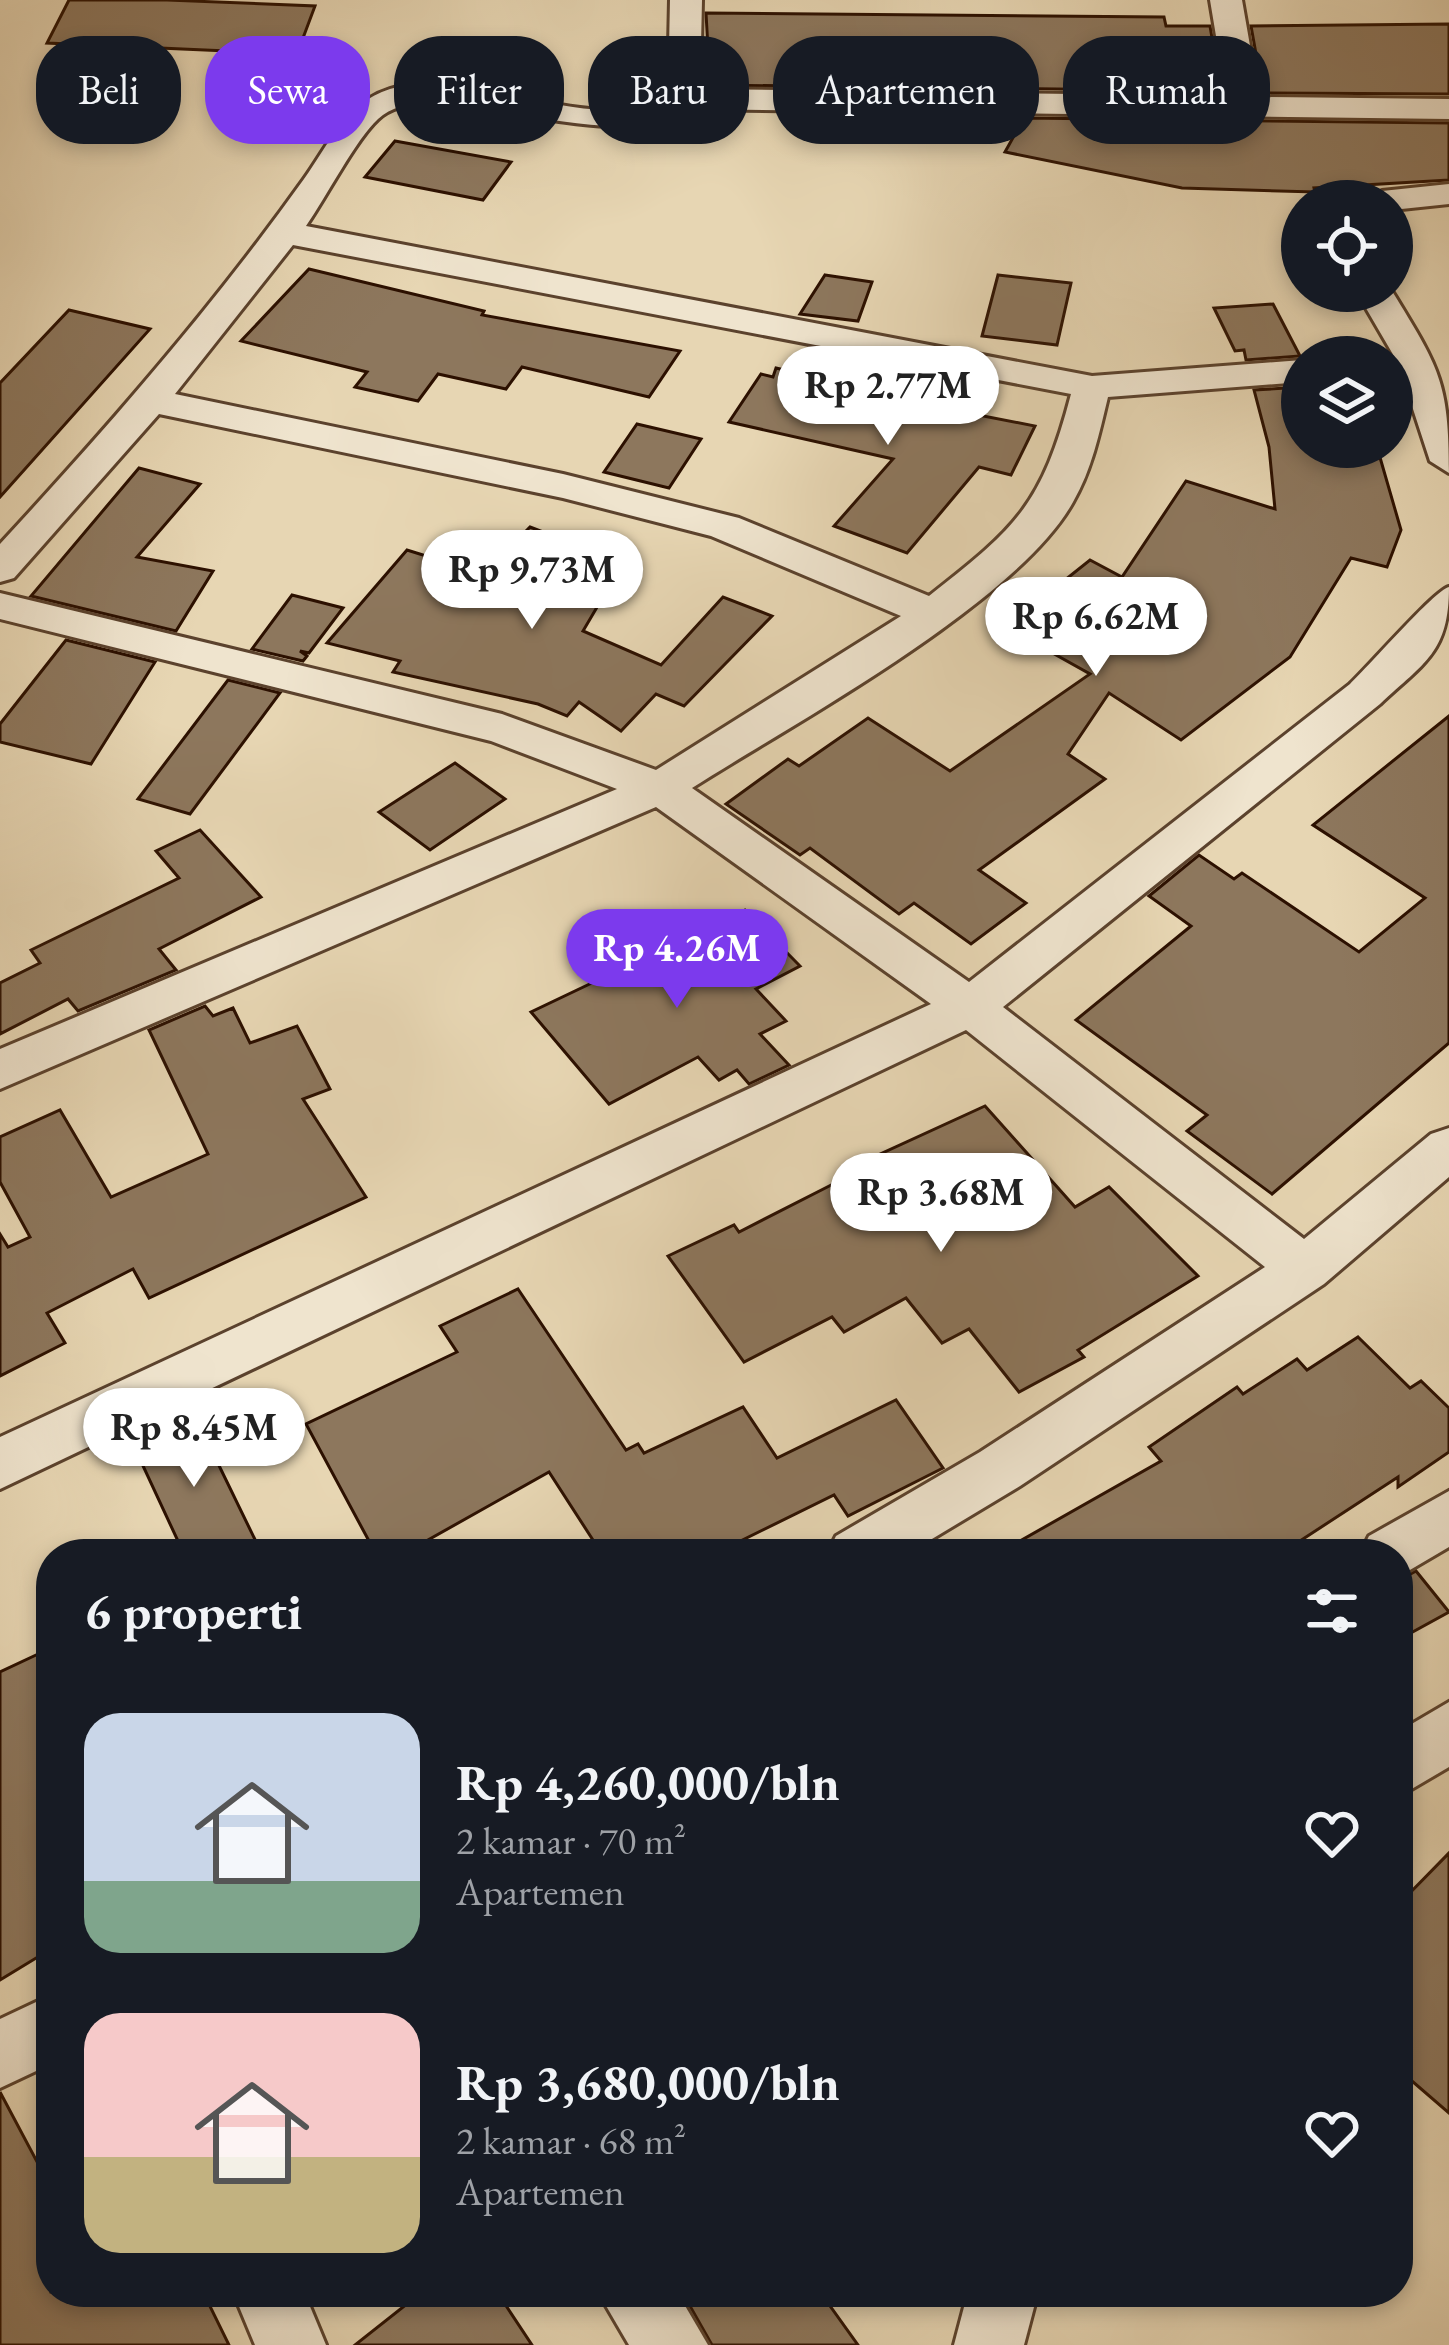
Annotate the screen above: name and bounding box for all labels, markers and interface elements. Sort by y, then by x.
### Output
chip: Beli [36,36,181,144]
chip: Sewa [205,36,370,144]
chip: Filter [394,36,564,144]
chip: Baru [588,36,749,144]
chip: Apartemen [773,36,1039,144]
chip: Rumah [1063,36,1270,144]
map controls [1281,180,1413,468]
button: locate [1281,180,1413,312]
button: layers [1281,336,1413,468]
pin: Rp 2.77M [764,346,1012,448]
text: Rp 2.77M [804,359,972,410]
pin: Rp 9.73M [408,530,656,632]
text: Rp 9.73M [448,543,616,594]
pin: Rp 6.62M [972,577,1220,679]
text: Rp 6.62M [1012,590,1180,641]
pin: Rp 4.26M [553,909,801,1011]
text: Rp 4.26M [593,922,761,973]
pin: Rp 3.68M [817,1153,1065,1255]
text: Rp 3.68M [857,1166,1025,1217]
pin: Rp 8.45M [70,1388,318,1490]
text: Rp 8.45M [110,1401,278,1452]
text: 6 properti [84,1578,302,1644]
icon: filters [1299,1578,1365,1644]
text: Rp 4,260,000/bln [456,1749,840,1815]
icon: home [180,1761,324,1905]
icon: heart [1299,1800,1365,1866]
text: 2 kamar · 70 m² [456,1815,686,1866]
text: Apartemen [456,1866,625,1917]
text: Rp 3,680,000/bln [456,2049,840,2115]
icon: home [180,2061,324,2205]
icon: heart [1299,2100,1365,2166]
text: 2 kamar · 68 m² [456,2115,686,2166]
text: Apartemen [456,2166,625,2217]

